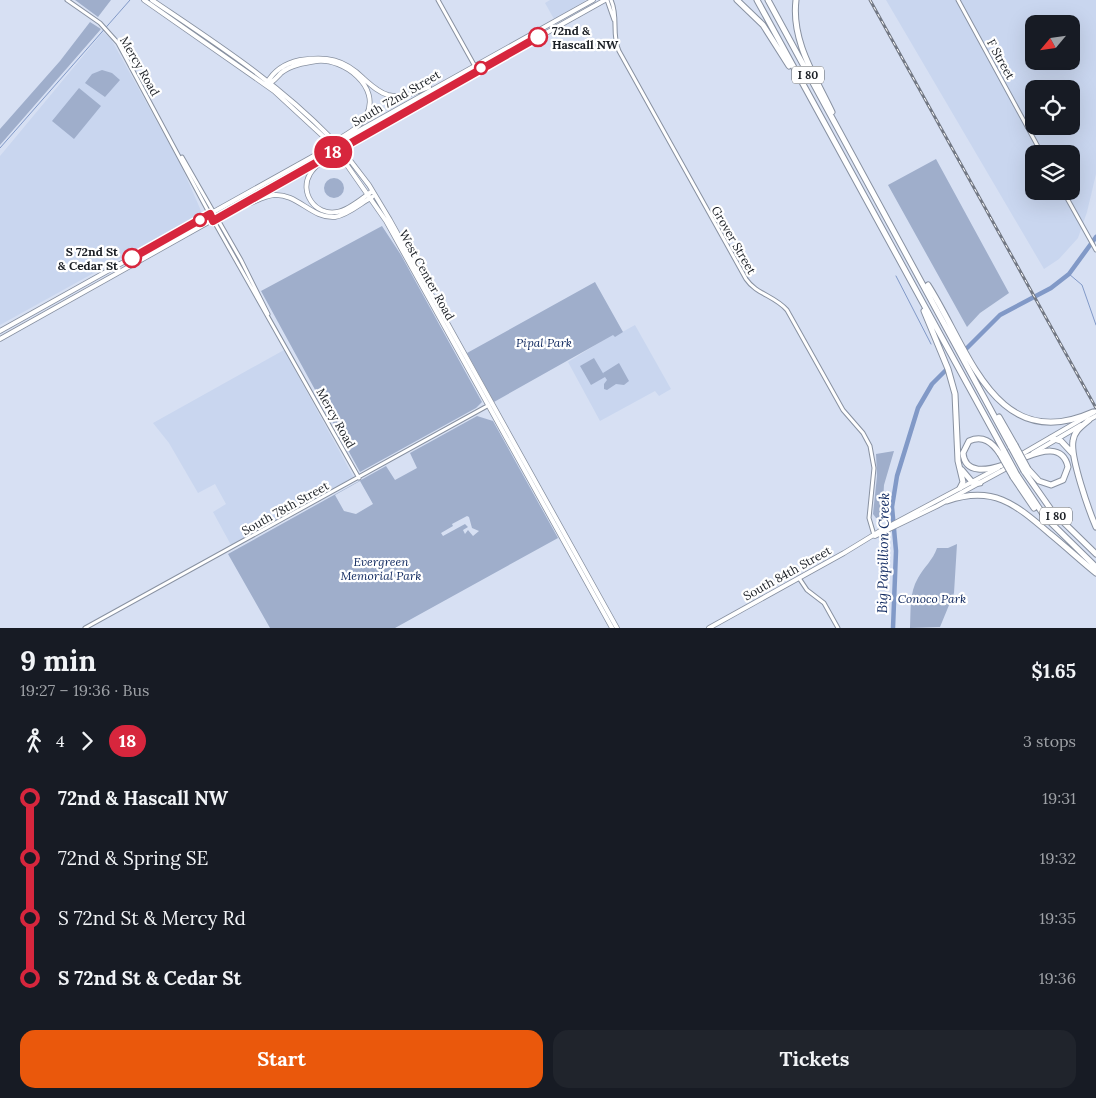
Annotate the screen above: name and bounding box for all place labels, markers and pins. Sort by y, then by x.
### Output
place label: 72nd & Hascall NW [552,23,619,52]
marker: 72nd & Hascall NW [528,27,548,47]
unlabelled marker [474,61,488,75]
unlabelled marker [193,213,207,227]
place label: S 72nd St & Cedar St [58,244,119,273]
marker: S 72nd St & Cedar St [122,248,142,268]

